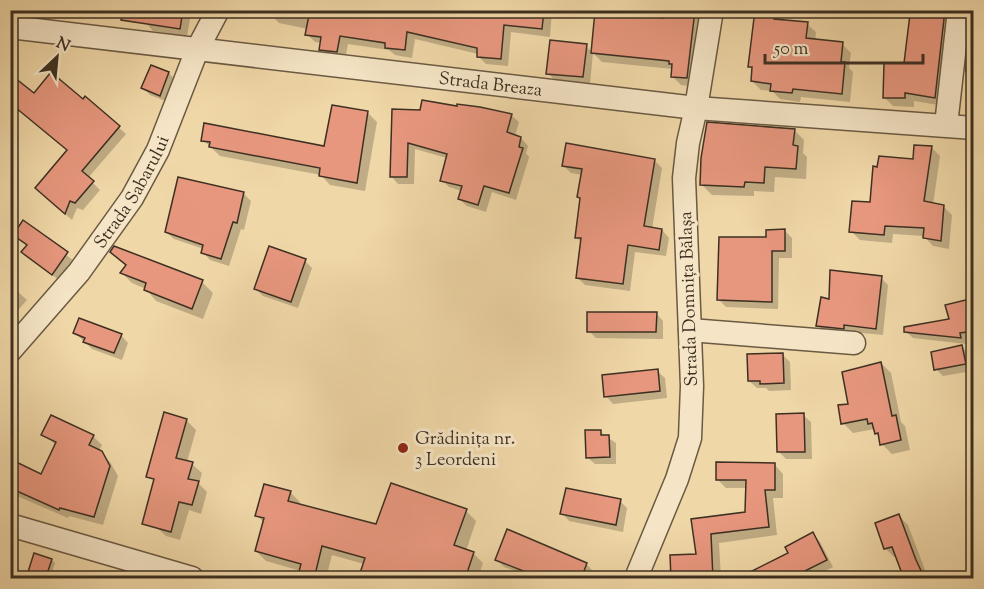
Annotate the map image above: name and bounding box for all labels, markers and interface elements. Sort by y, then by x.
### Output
north arrow [27,27,87,87]
scale bar [765,27,922,65]
text: N [52,33,73,59]
text: 50 m [773,37,809,63]
street label: Strada Breaza [437,67,544,105]
street label: Strada Sabarului [89,132,177,255]
street label: Strada Domnița Bălașa [674,211,706,387]
place label: Grădinița nr. 3 Leordeni [415,427,515,474]
marker: Grădinița nr. 3 Leordeni [396,441,410,455]

